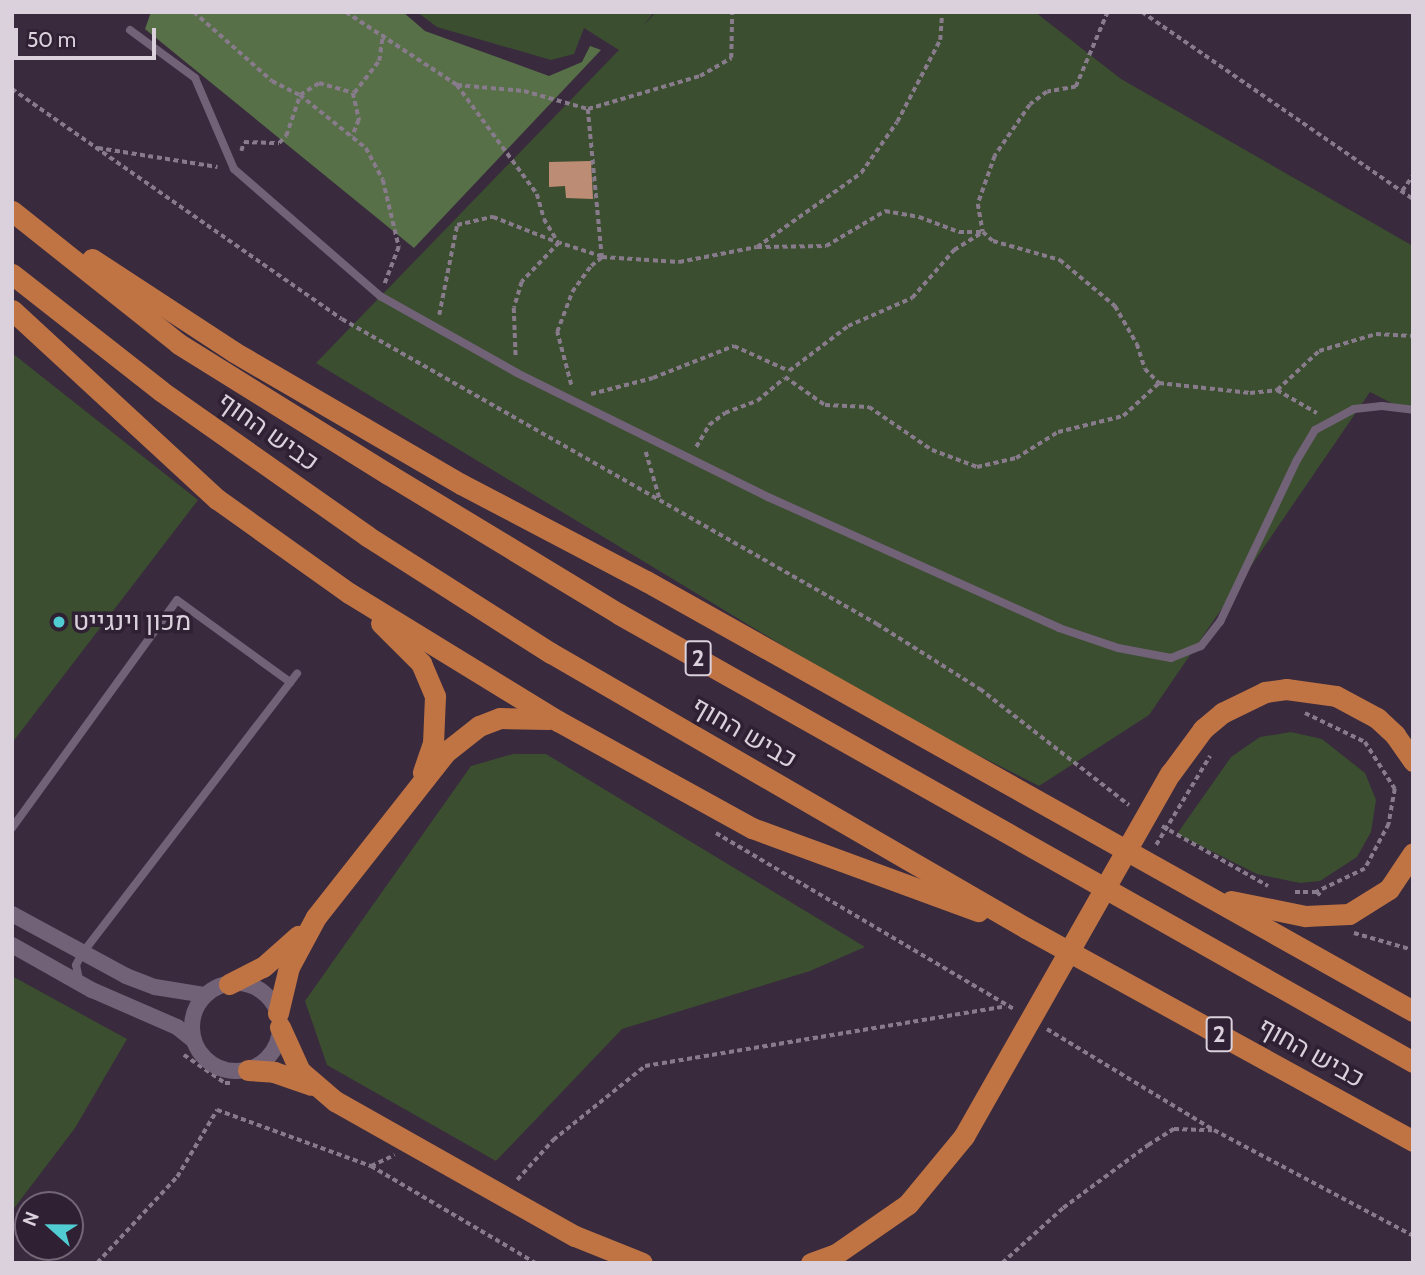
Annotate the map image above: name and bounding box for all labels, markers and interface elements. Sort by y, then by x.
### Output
scale bar [18,14,159,58]
text: 50 m [27,27,76,52]
street label: כביש החוף [211,386,325,478]
place label: מכון וינגייט [73,606,191,638]
marker: מכון וינגייט [51,614,67,630]
road number: 2 [684,638,712,678]
street label: כביש החוף [686,690,802,776]
street label: כביש החוף [1253,1011,1369,1095]
road number: 2 [1205,1014,1233,1054]
north arrow [14,1191,84,1261]
text: N [18,1209,44,1229]

